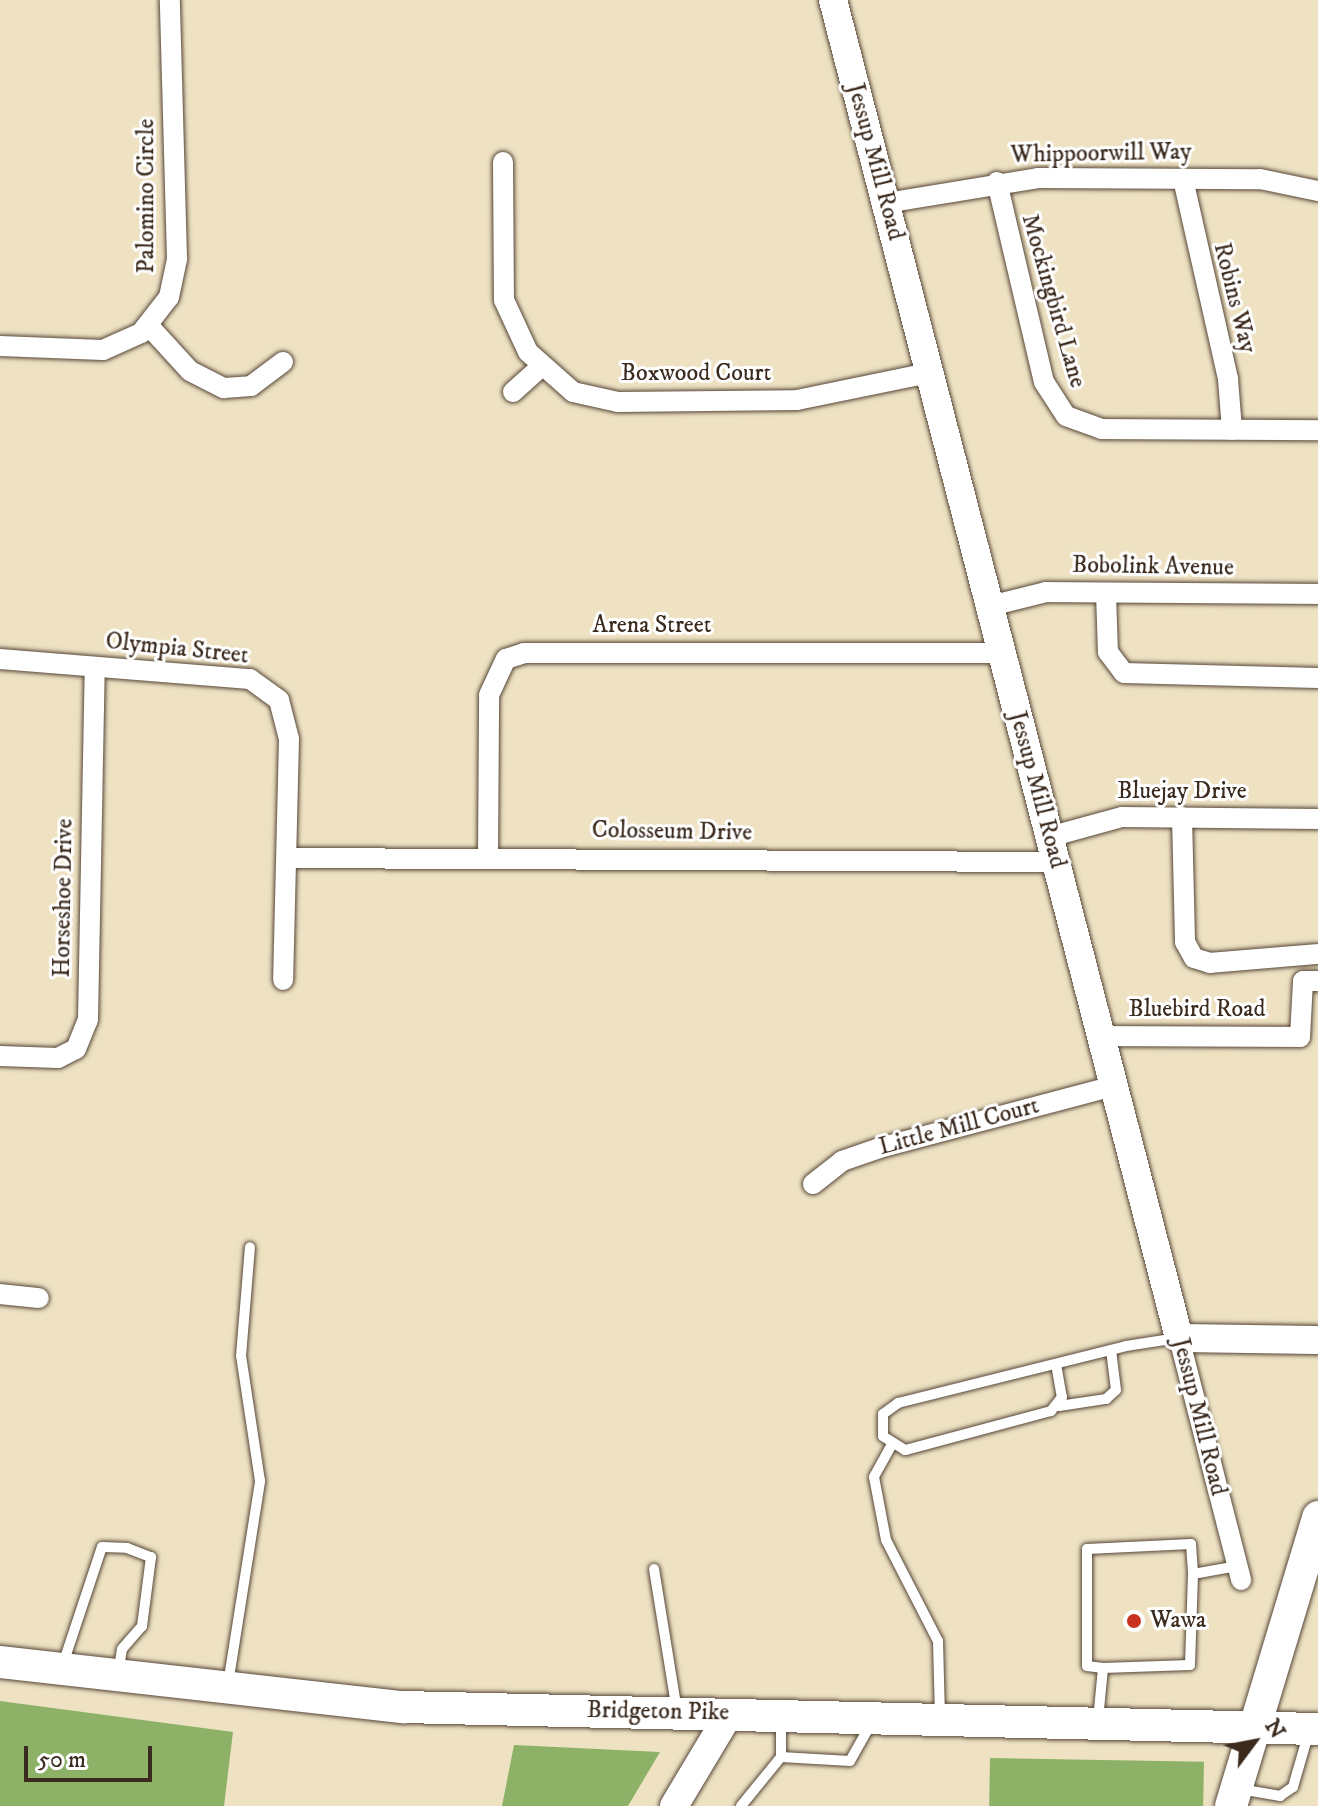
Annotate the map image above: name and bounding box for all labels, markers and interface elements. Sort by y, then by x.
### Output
street label: Jessup Mill Road [840,80,910,244]
street label: Palomino Circle [133,119,161,273]
street label: Whippoorwill Way [1010,138,1192,170]
street label: Mockingbird Lane [1014,211,1092,391]
street label: Robins Way [1206,240,1262,356]
street label: Boxwood Court [621,360,771,388]
street label: Bobolink Avenue [1072,551,1234,583]
street label: Arena Street [593,612,711,640]
street label: Olympia Street [104,627,250,671]
street label: Jessup Mill Road [1002,708,1072,872]
street label: Bluejay Drive [1117,778,1247,806]
street label: Colosseum Drive [592,816,752,848]
street label: Horseshoe Drive [48,818,80,978]
street label: Bluebird Road [1129,996,1265,1024]
street label: Little Mill Court [876,1092,1042,1162]
street label: Jessup Mill Road [1166,1335,1232,1499]
place label: Wawa [1150,1607,1206,1635]
marker: Wawa [1125,1612,1143,1630]
street label: Bridgeton Pike [586,1696,730,1728]
north arrow [1214,1702,1294,1782]
text: N [1259,1714,1291,1744]
scale bar [28,1730,156,1780]
text: 50 m [38,1745,86,1775]

